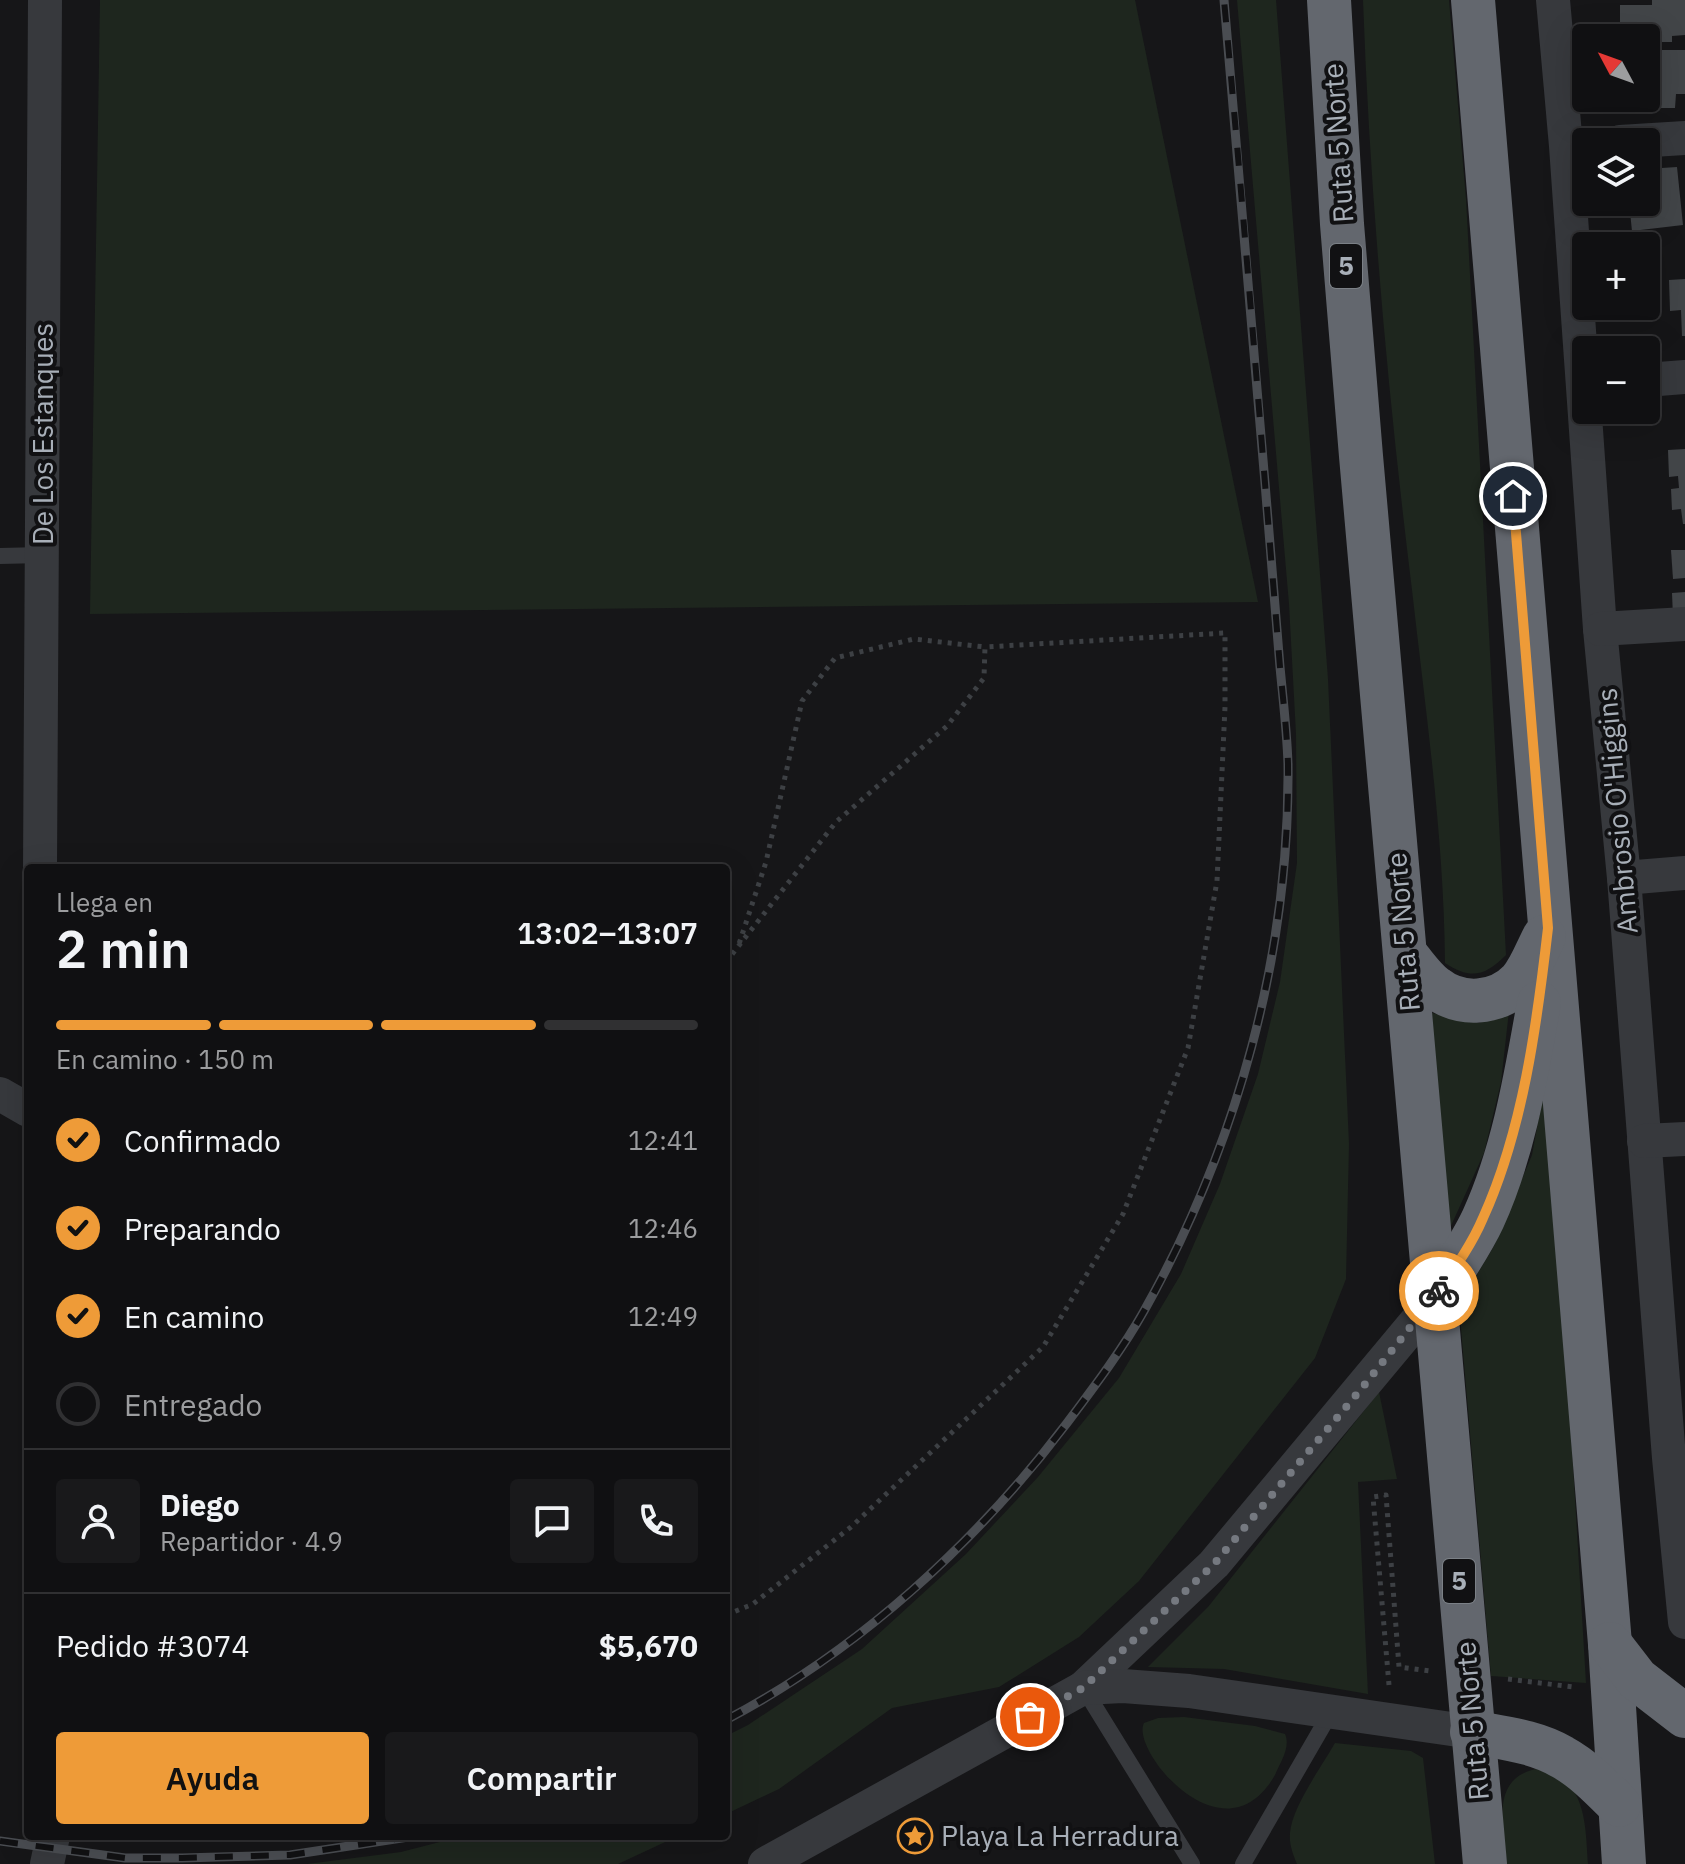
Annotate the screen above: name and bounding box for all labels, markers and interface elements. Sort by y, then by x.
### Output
north arrow [1572,24,1660,112]
map controls [1572,24,1660,424]
street label: Ruta 5 Norte [1313,62,1362,224]
button: layers [1572,128,1660,216]
button: + [1572,232,1660,320]
road number: 5 [1330,244,1362,288]
street label: De Los Estanques [24,323,61,545]
button: − [1572,336,1660,424]
pin [1479,462,1547,530]
icon: home [1491,474,1535,518]
street label: Ambrosio O'Higgins [1587,687,1646,936]
street label: Ruta 5 Norte [1377,851,1428,1013]
text: Llega en [56,885,153,919]
text: 13:02–13:07 [517,913,698,952]
text: 2 min [56,915,191,982]
text: En camino · 150 m [56,1042,274,1076]
icon: check [56,1118,100,1162]
text: Confirmado [124,1121,281,1160]
text: 12:41 [628,1123,698,1157]
icon: check [56,1206,100,1250]
text: Preparando [124,1209,281,1248]
text: 12:46 [628,1211,698,1245]
courier [1399,1251,1479,1331]
icon: bike [1417,1269,1461,1313]
icon: check [56,1294,100,1338]
text: En camino [124,1297,264,1336]
text: 12:49 [628,1299,698,1333]
text: Entregado [124,1385,262,1424]
button: person [56,1479,140,1563]
button: chat [510,1479,594,1563]
button: phone [614,1479,698,1563]
text: Diego [160,1485,240,1524]
text: Repartidor · 4.9 [160,1524,343,1558]
road number: 5 [1443,1559,1475,1603]
text: Pedido #3074 [56,1626,250,1665]
text: $5,670 [599,1626,698,1665]
street label: Ruta 5 Norte [1446,1640,1497,1802]
pin [996,1683,1064,1751]
icon: bag [1008,1695,1052,1739]
button: Ayuda [56,1732,369,1824]
button: Compartir [385,1732,698,1824]
place icon: Playa La Herradura [896,1817,934,1855]
place label: Playa La Herradura [941,1817,1179,1854]

